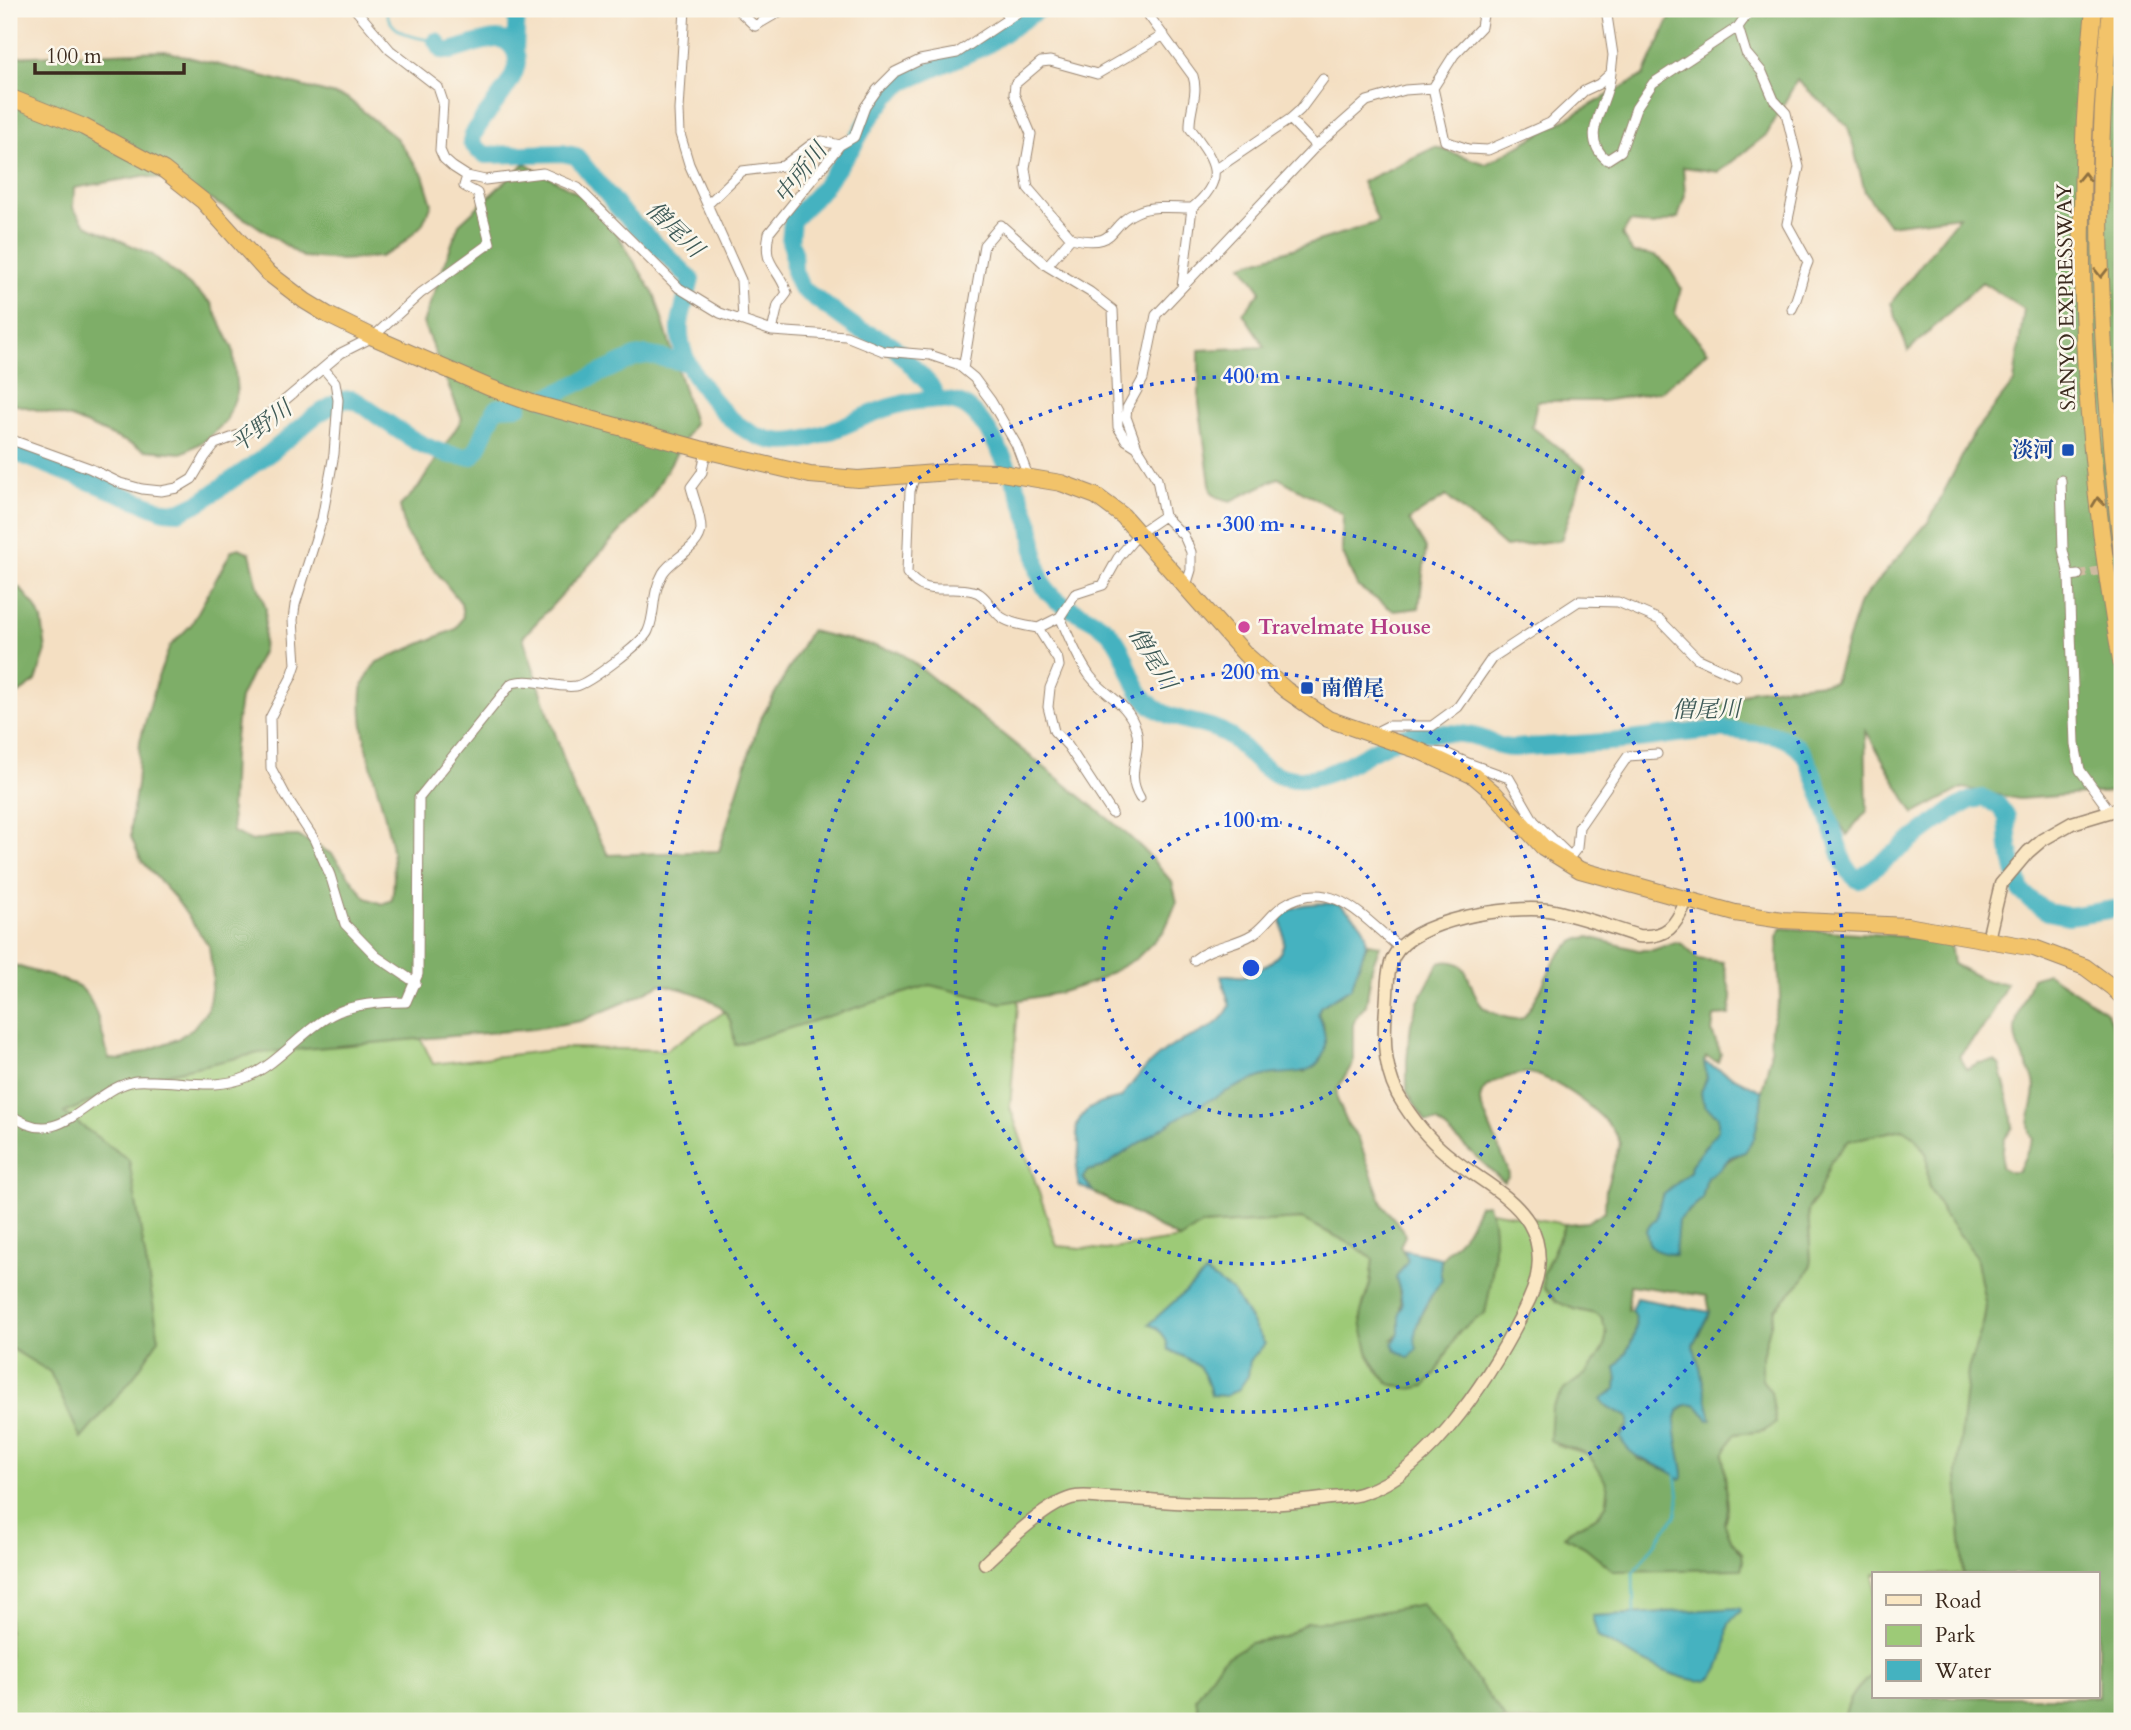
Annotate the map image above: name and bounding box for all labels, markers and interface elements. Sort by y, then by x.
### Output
scale bar [35,32,184,76]
text: 100 m [46,42,102,71]
water label: 中所川 [767,134,836,210]
one-way arrow [2076,171,2092,181]
street label: SANYO EXPRESSWAY [2050,183,2083,411]
water label: 僧尾川 [639,194,712,267]
one-way arrow [2093,268,2109,278]
text: 400 m [1222,362,1280,391]
water label: 平野川 [224,391,301,460]
place label: 淡河 [2012,436,2054,465]
marker: 淡河 [2060,442,2076,458]
one-way arrow [2091,496,2106,507]
text: 300 m [1222,510,1280,539]
place label: Travelmate House [1258,613,1431,642]
marker: Travelmate House [1236,619,1252,635]
water label: 僧尾川 [1122,621,1185,698]
text: 200 m [1222,658,1280,687]
place label: 南僧尾 [1321,674,1384,703]
marker: 南僧尾 [1299,680,1315,696]
water label: 僧尾川 [1671,693,1744,726]
text: 100 m [1222,806,1280,835]
centre of rings [1239,956,1263,980]
legend [1872,1572,2100,1698]
text: Road [1935,1587,1981,1616]
text: Park [1935,1621,1976,1650]
text: Water [1934,1657,1991,1686]

